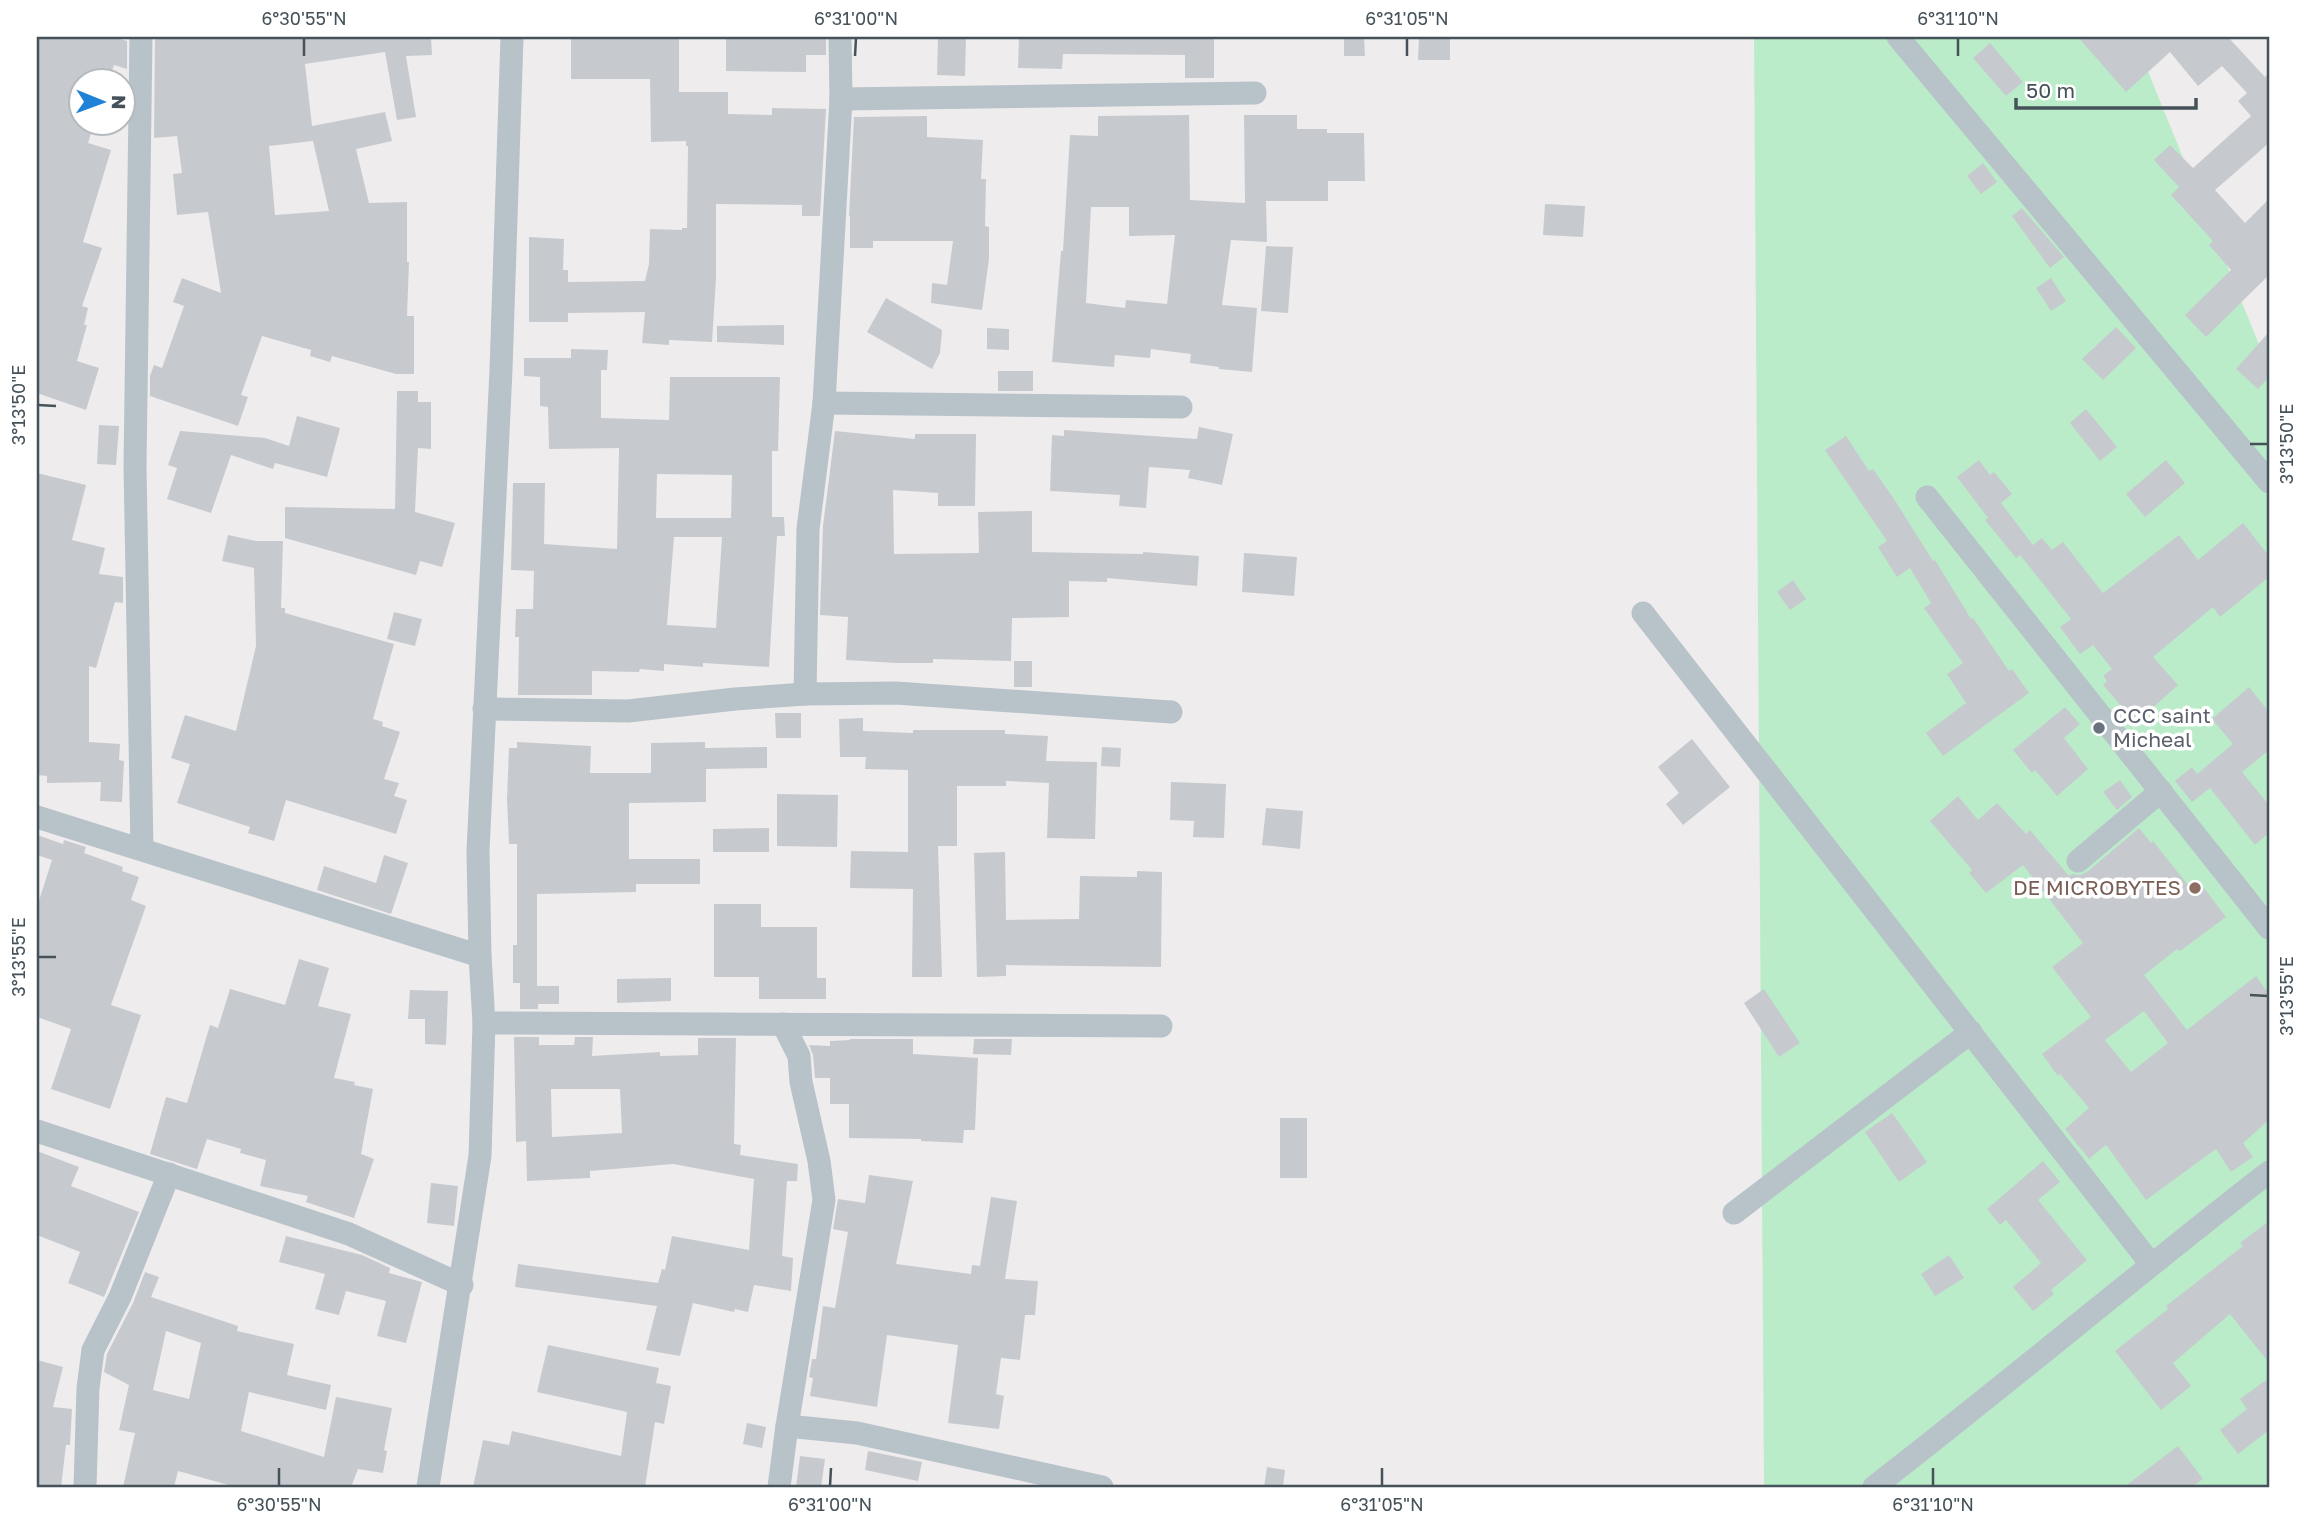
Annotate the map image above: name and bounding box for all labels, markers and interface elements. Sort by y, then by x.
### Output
text: 6°30'55"N [261,7,347,29]
text: 6°31'00"N [814,7,898,29]
text: 6°31'05"N [1365,7,1449,29]
text: 6°31'10"N [1917,7,1999,29]
north arrow [66,66,136,136]
scale bar [2016,66,2196,110]
text: 50 m [2026,77,2075,103]
text: N [108,95,131,110]
text: 3°13'50"E [7,365,29,445]
text: 3°13'50"E [2275,404,2297,484]
place label: CCC saint Micheal [2113,702,2211,752]
marker: CCC saint Micheal [2091,720,2107,736]
place label: DE MICROBYTES [2013,874,2181,900]
marker: DE MICROBYTES [2187,880,2203,896]
text: 3°13'55"E [7,917,29,997]
text: 3°13'55"E [2275,956,2297,1036]
text: 6°30'55"N [236,1493,322,1515]
text: 6°31'00"N [788,1493,872,1515]
text: 6°31'05"N [1340,1493,1424,1515]
text: 6°31'10"N [1892,1493,1974,1515]

